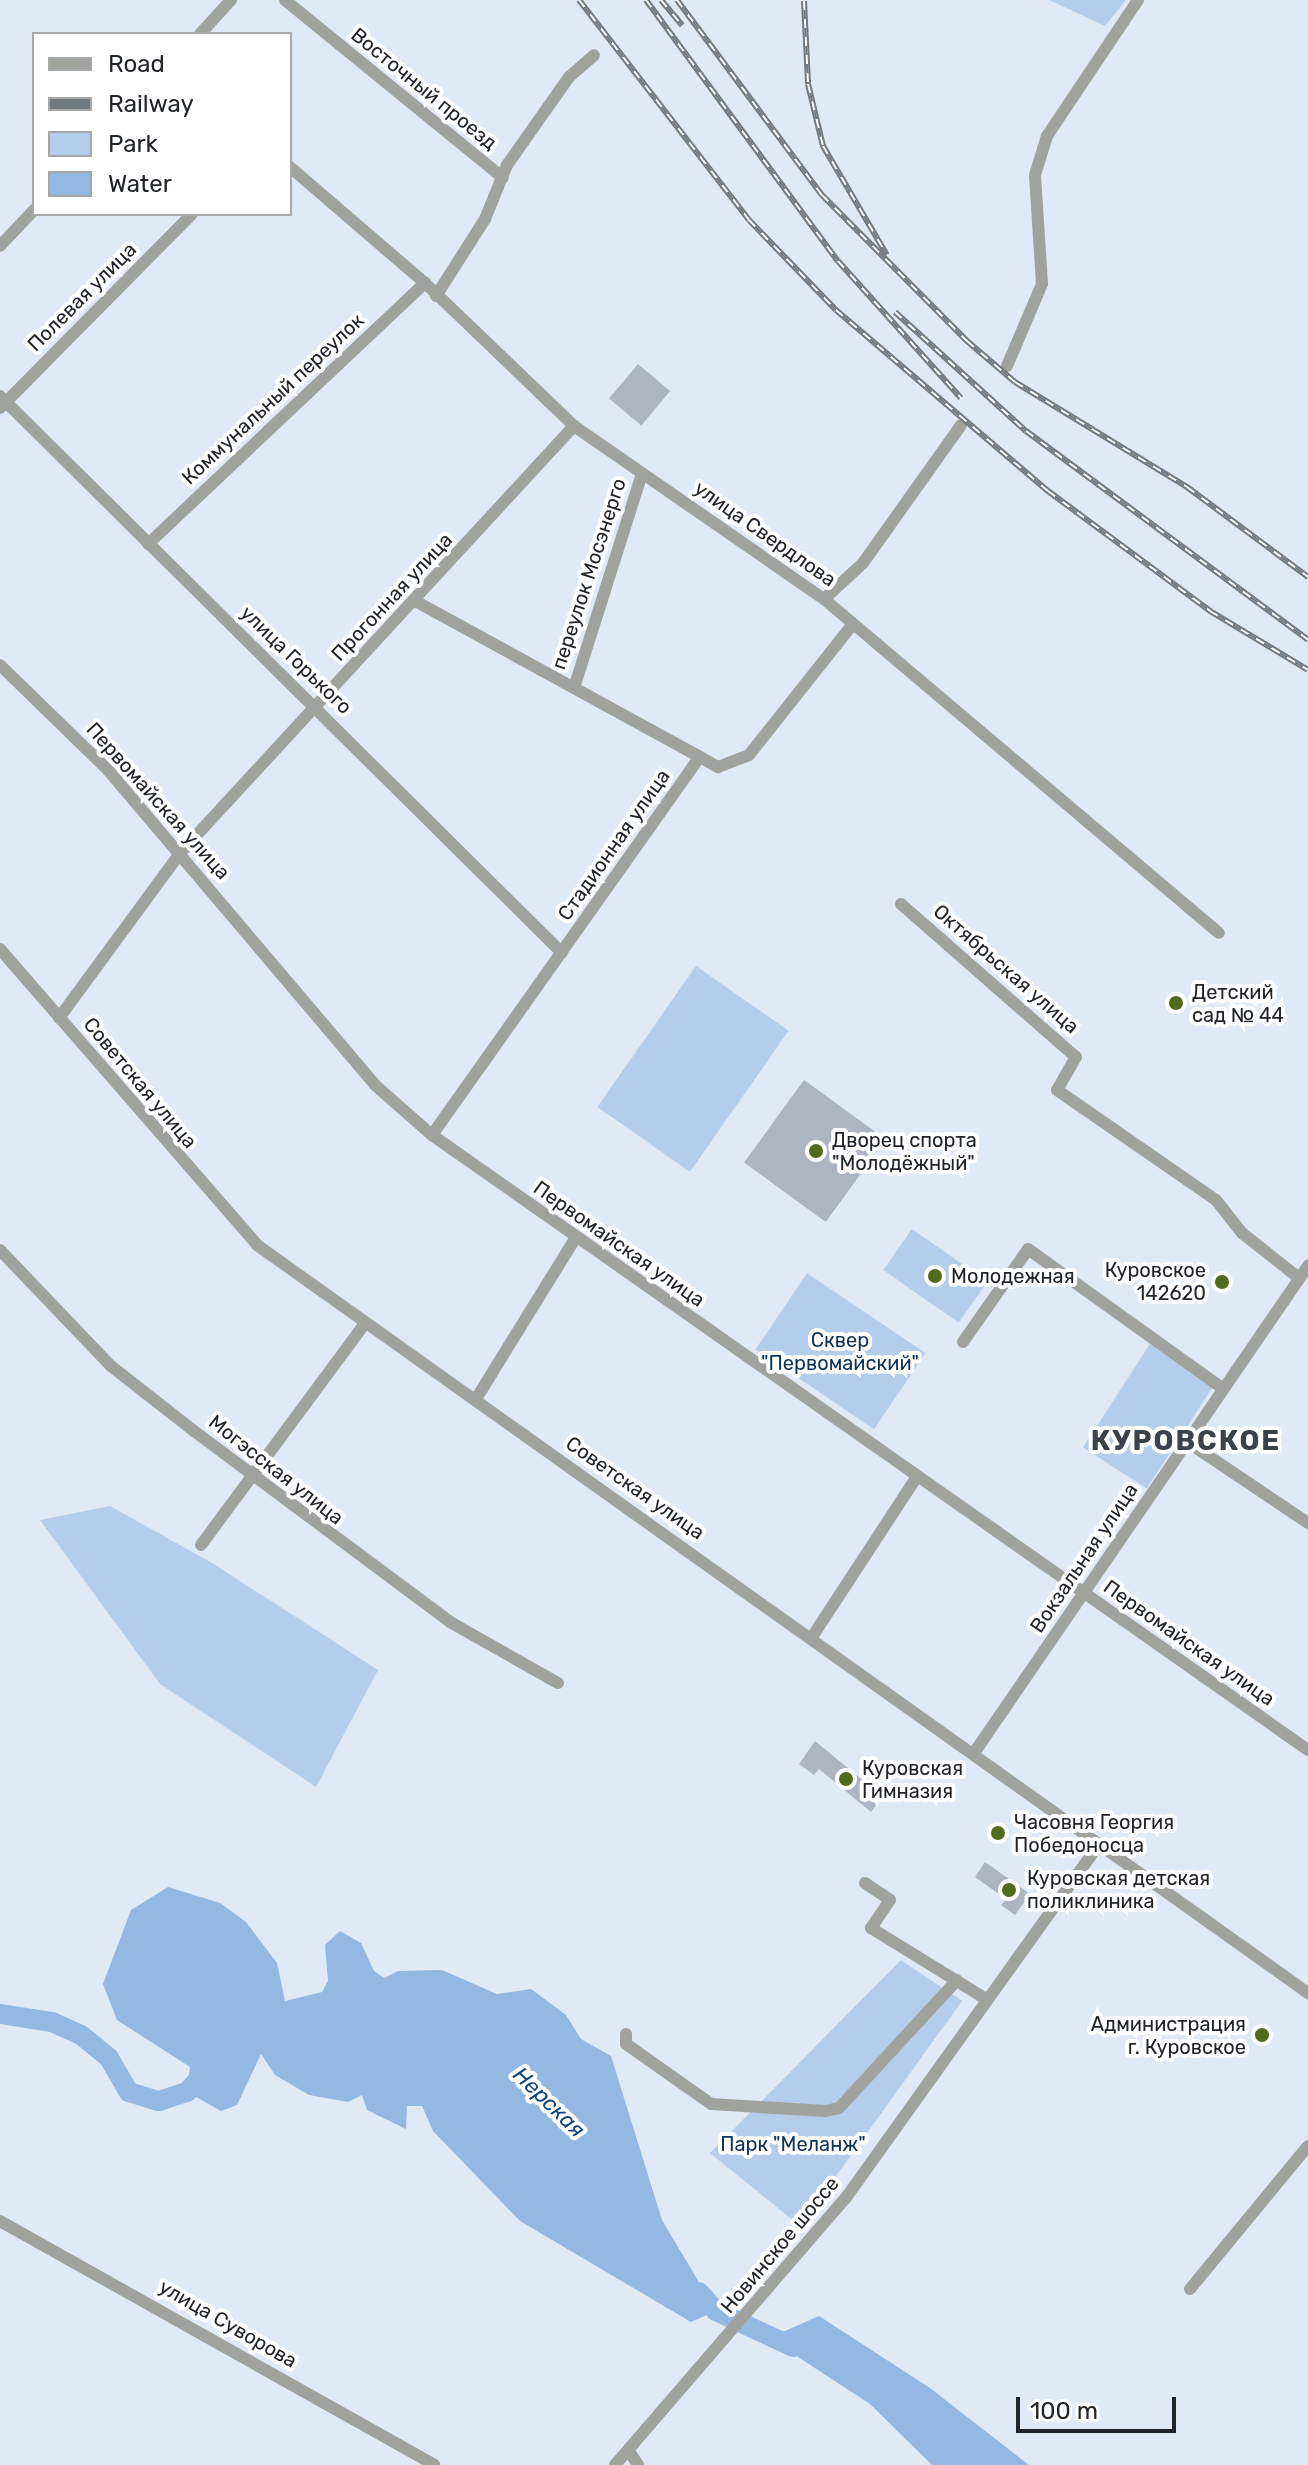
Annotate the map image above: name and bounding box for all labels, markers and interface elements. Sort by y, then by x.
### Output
street label: Восточный проезд [346,23,502,155]
legend [32,32,292,216]
text: Road [108,50,165,78]
text: Railway [108,90,194,118]
text: Park [108,130,158,158]
text: Water [108,170,172,198]
street label: Полевая улица [23,238,141,356]
street label: Коммунальный переулок [177,308,369,490]
street label: переулок Мосэнерго [547,475,631,673]
street label: улица Свердлова [690,476,840,592]
street label: Прогонная улица [327,528,457,666]
street label: улица Горького [235,601,357,719]
street label: Первомайская улица [81,718,235,884]
street label: Стадионная улица [553,765,675,925]
street label: Октябрьская улица [928,899,1084,1039]
place label: Детский сад № 44 [1192,980,1284,1027]
marker: Детский сад № 44 [1167,994,1185,1012]
street label: Советская улица [78,1013,202,1153]
place label: Дворец спорта "Молодёжный" [832,1128,977,1175]
marker: Дворец спорта "Молодёжный" [807,1142,825,1160]
street label: Первомайская улица [529,1176,709,1312]
place label: Куровское 142620 [1105,1258,1206,1305]
place label: Молодежная [951,1264,1075,1288]
marker: Молодежная [926,1267,944,1285]
marker: Куровское 142620 [1213,1273,1231,1291]
park label: Сквер "Первомайский" [761,1328,919,1375]
street label: Могэсская улица [204,1410,348,1530]
district label: КУРОВСКОЕ [1091,1424,1281,1458]
street label: Советская улица [561,1431,709,1545]
street label: Вокзальная улица [1025,1479,1143,1637]
street label: Первомайская улица [1099,1575,1279,1711]
place label: Куровская Гимназия [862,1756,963,1803]
marker: Куровская Гимназия [837,1770,855,1788]
place label: Часовня Георгия Победоносца [1014,1810,1174,1857]
marker: Часовня Георгия Победоносца [989,1824,1007,1842]
place label: Куровская детская поликлиника [1027,1866,1210,1913]
marker: Куровская детская поликлиника [998,1879,1020,1901]
place label: Администрация г. Куровское [1091,2012,1246,2059]
marker: Администрация г. Куровское [1253,2026,1271,2044]
water label: Нерская [508,2061,590,2143]
park label: Парк "Меланж" [720,2132,866,2156]
street label: Новинское шоссе [716,2172,844,2318]
street label: улица Суворова [155,2275,301,2373]
scale bar [1020,2381,1180,2431]
text: 100 m [1030,2397,1098,2425]

